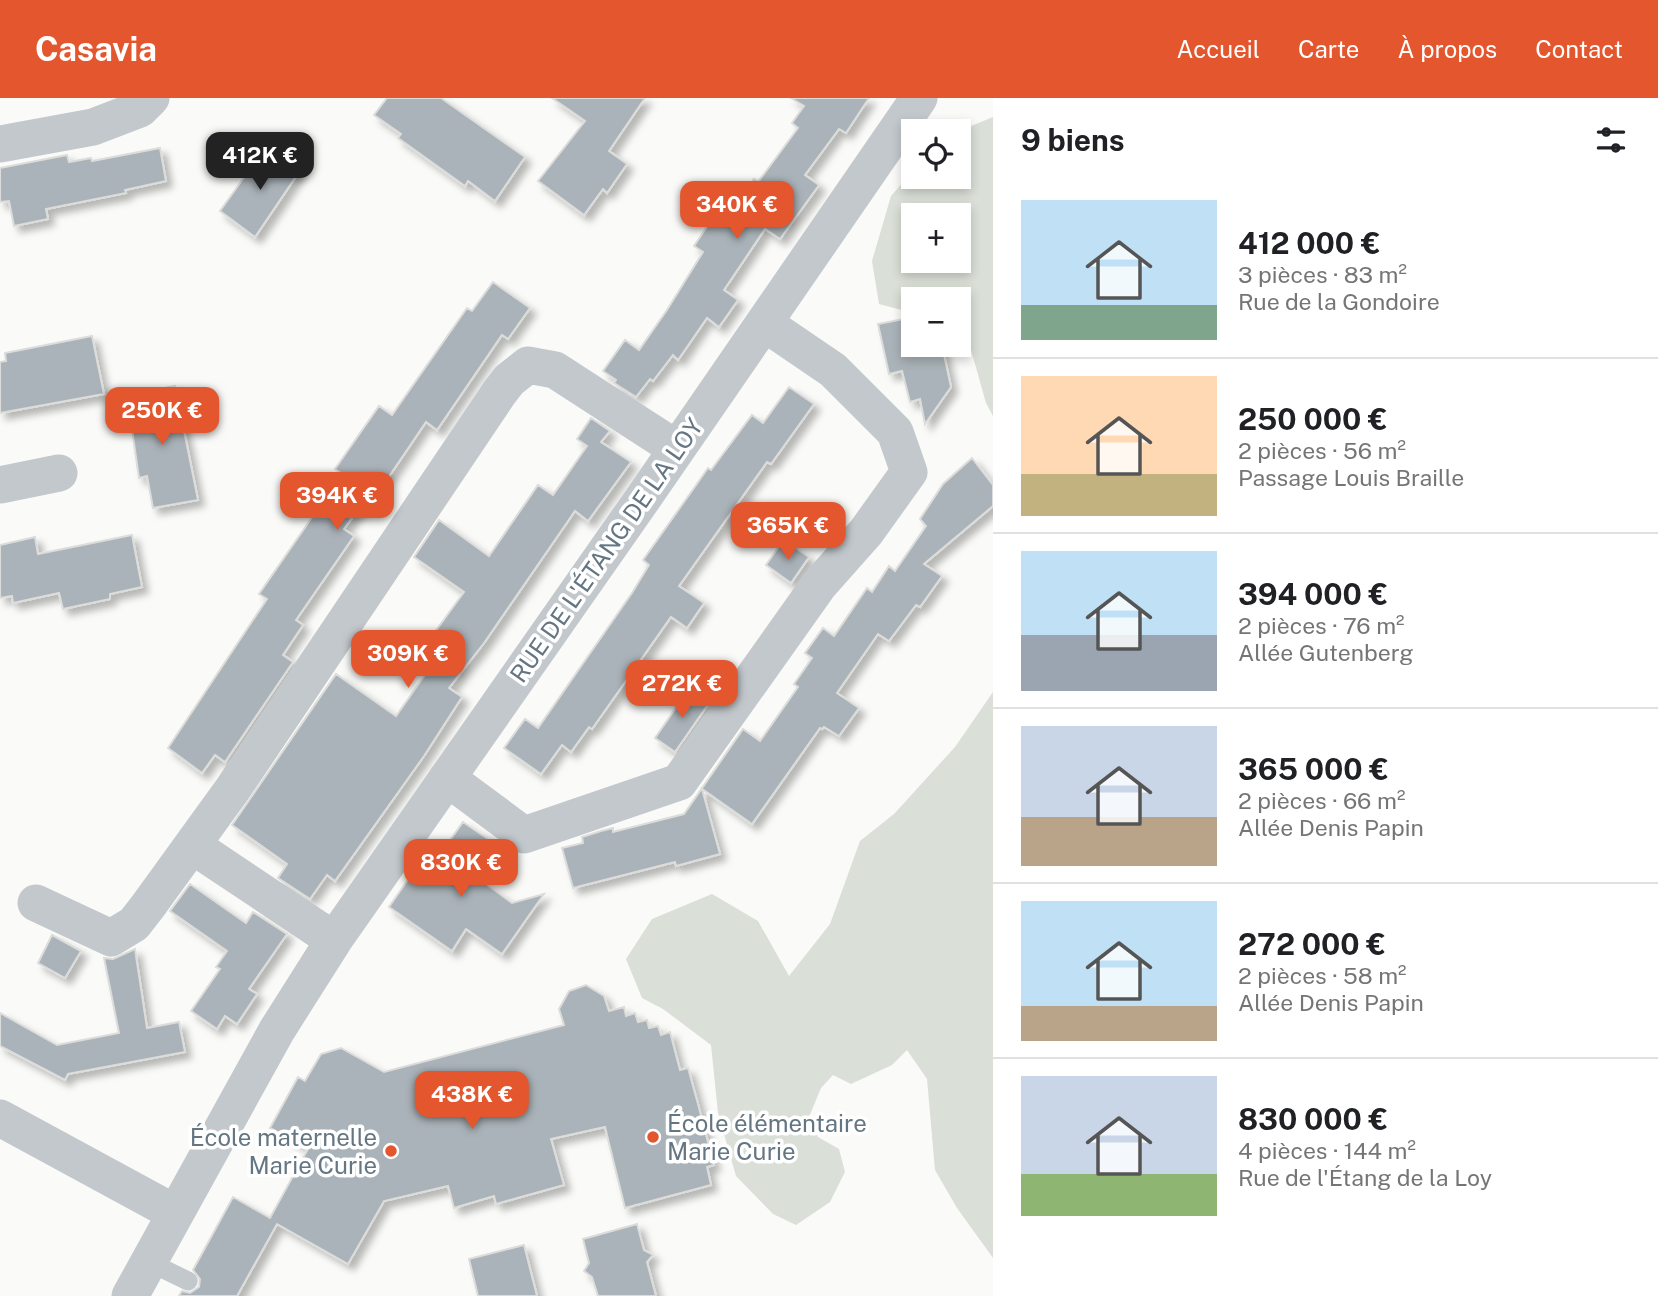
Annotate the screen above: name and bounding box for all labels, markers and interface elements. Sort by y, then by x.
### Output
text: Casavia [35,30,157,68]
text: Accueil [1177,35,1260,63]
text: Carte [1298,35,1359,63]
text: À propos [1397,35,1497,63]
text: Contact [1535,35,1623,63]
map controls [901,119,971,357]
button: locate [901,119,971,189]
icon: filters [1592,121,1630,159]
text: 9 biens [1021,122,1125,158]
pin: 412K € [203,132,317,192]
text: 412K € [222,141,298,168]
pin: 340K € [680,181,794,241]
text: 340K € [696,190,778,217]
button: + [901,203,971,273]
text: 412 000 € [1238,225,1380,261]
icon: home [1077,228,1161,312]
text: 3 pièces · 83 m² [1238,261,1407,288]
button: − [901,287,971,357]
text: Rue de la Gondoire [1238,288,1440,315]
pin: 250K € [105,388,219,447]
text: 250K € [121,396,203,423]
text: 250 000 € [1238,401,1388,437]
icon: home [1077,404,1161,488]
street label: RUE DE L'ÉTANG DE LA LOY [504,412,708,687]
text: 2 pièces · 56 m² [1238,437,1406,464]
text: Passage Louis Braille [1238,464,1464,491]
pin: 394K € [280,472,394,532]
text: 394K € [296,481,378,508]
pin: 365K € [731,503,845,562]
text: 365K € [747,511,829,538]
text: 394 000 € [1238,576,1388,612]
icon: home [1077,579,1161,663]
text: 2 pièces · 76 m² [1238,612,1405,639]
pin: 309K € [351,630,465,690]
text: 309K € [367,639,449,666]
text: Allée Gutenberg [1238,639,1414,666]
pin: 272K € [625,660,739,720]
text: 272K € [642,669,722,696]
text: 365 000 € [1238,751,1389,787]
icon: home [1077,754,1161,838]
text: 2 pièces · 66 m² [1238,787,1405,814]
text: Allée Denis Papin [1238,814,1424,841]
pin: 830K € [404,840,518,899]
text: 830K € [420,848,502,875]
text: 272 000 € [1238,926,1386,962]
icon: home [1077,929,1161,1013]
text: 2 pièces · 58 m² [1238,962,1407,989]
text: Allée Denis Papin [1238,989,1424,1016]
pin: 438K € [415,1072,529,1131]
text: 438K € [431,1080,513,1107]
text: 830 000 € [1238,1101,1388,1137]
icon: home [1077,1104,1161,1188]
place label: École élémentaire Marie Curie [667,1109,867,1165]
place label: École maternelle Marie Curie [190,1123,377,1179]
marker: École élémentaire Marie Curie [645,1129,661,1145]
text: 4 pièces · 144 m² [1238,1137,1416,1164]
marker: École maternelle Marie Curie [383,1143,399,1159]
text: Rue de l'Étang de la Loy [1238,1164,1492,1191]

